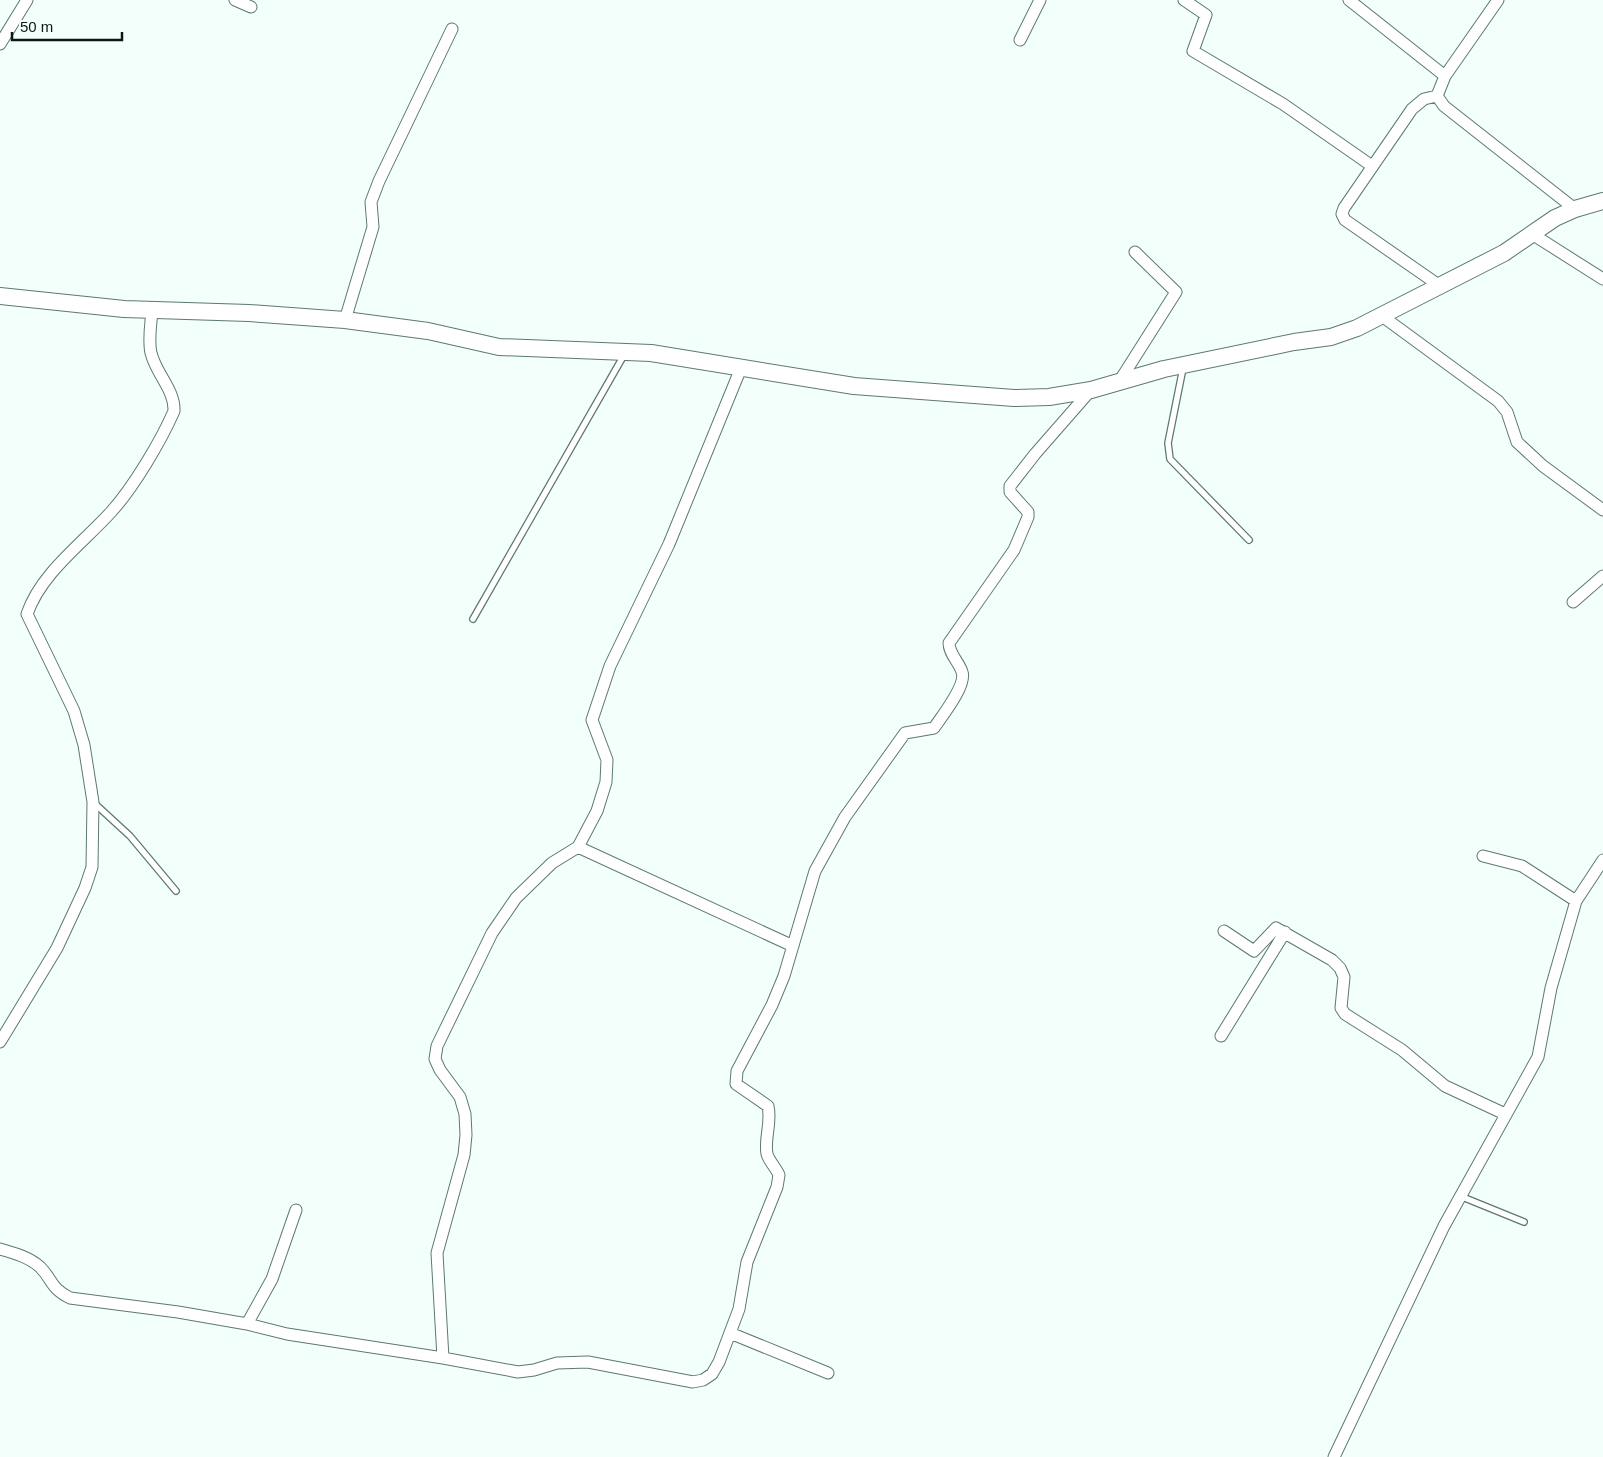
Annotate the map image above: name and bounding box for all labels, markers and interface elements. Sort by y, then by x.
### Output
scale bar [12,10,122,42]
text: 50 m [20,18,53,35]

